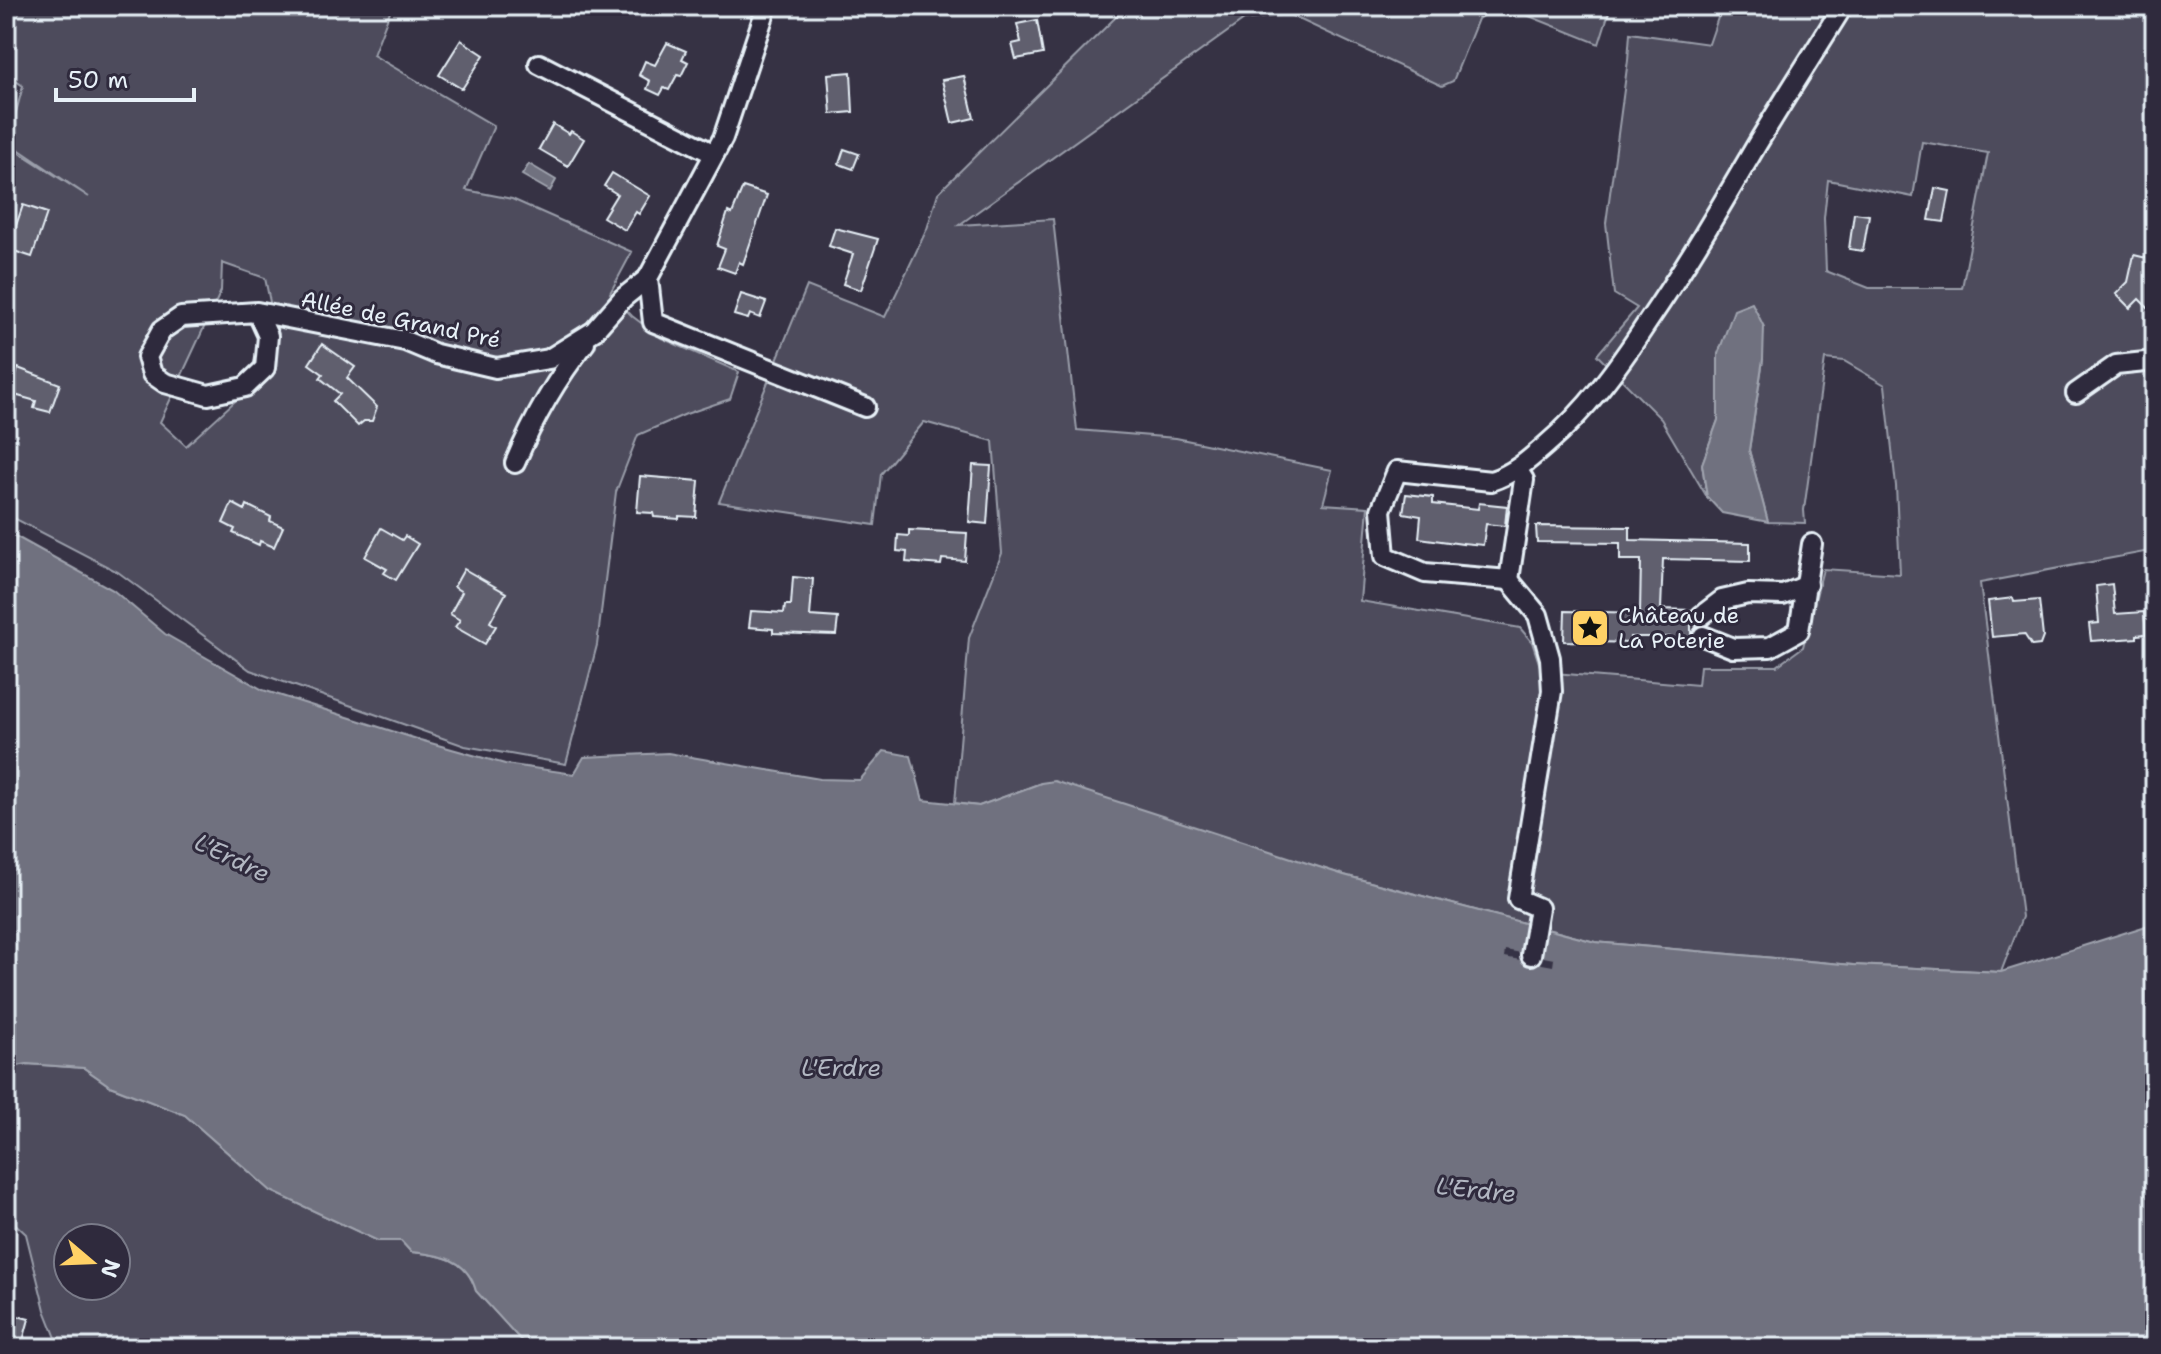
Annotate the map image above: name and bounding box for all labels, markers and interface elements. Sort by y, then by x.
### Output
scale bar [56,52,194,102]
text: 50 m [68,64,128,96]
street label: Allée de Grand Pré [299,284,503,355]
place label: Château de La Poterie [1618,601,1739,655]
place icon: Château de La Poterie [1569,607,1611,649]
water label: L'Erdre [189,826,275,890]
water label: L'Erdre [801,1052,881,1084]
water label: L'Erdre [1434,1170,1518,1210]
north arrow [52,1222,132,1302]
text: N [94,1255,127,1281]

